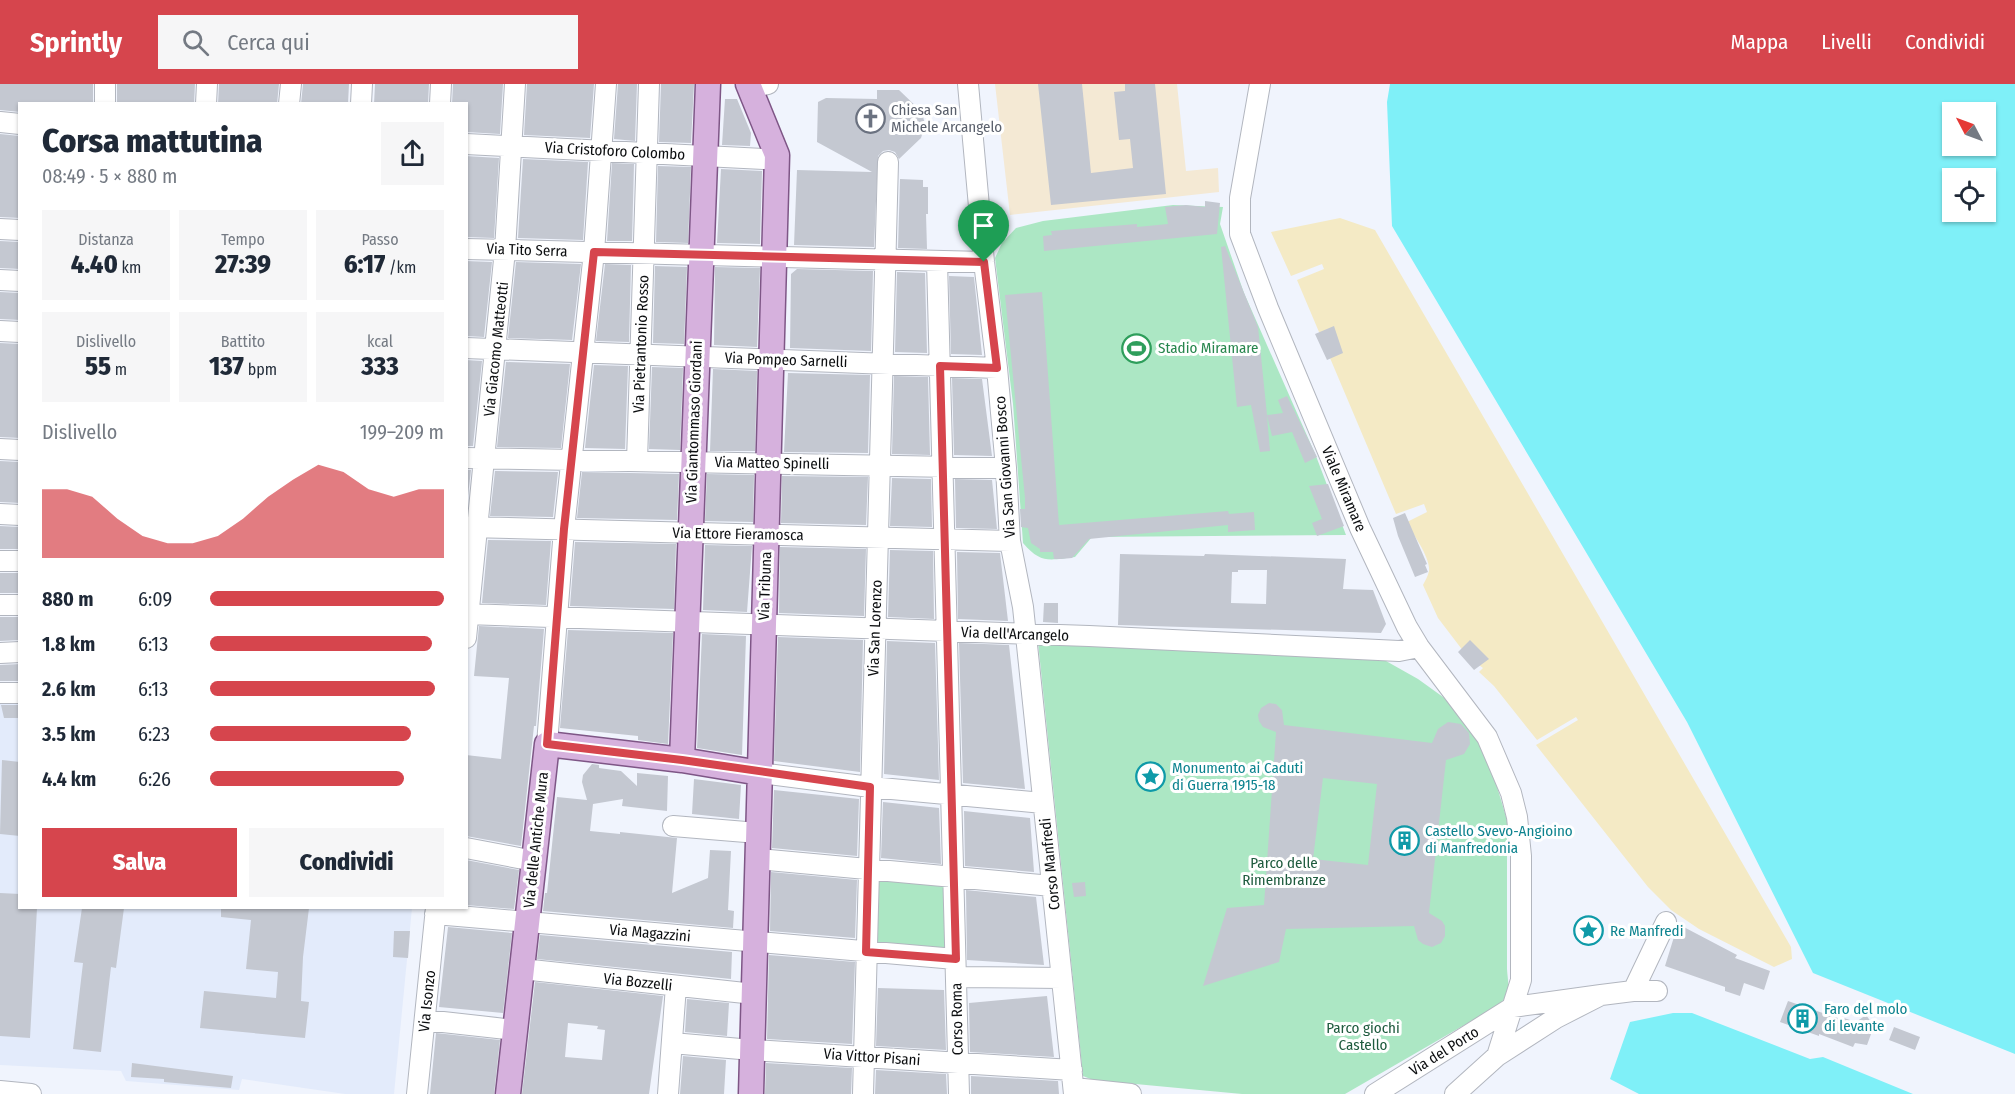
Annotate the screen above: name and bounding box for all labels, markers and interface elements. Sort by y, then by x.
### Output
search box [158,15,578,69]
text: Sprintly [30,26,122,59]
icon: search [179,26,212,59]
text: Cerca qui [227,29,310,56]
text: Mappa [1731,29,1788,55]
text: Livelli [1821,29,1872,55]
text: Condividi [1905,29,1985,55]
place label: Chiesa San Michele Arcangelo [891,101,1002,136]
north arrow [1942,102,1996,156]
map controls [1942,102,1996,222]
church icon: Chiesa San Michele Arcangelo [854,103,886,135]
text: Corsa mattutina [42,121,262,161]
button: share [381,122,444,185]
street label: Via Cristoforo Colombo [544,138,686,164]
text: 08:49 · 5 × 880 m [42,164,177,188]
button: locate [1942,168,1996,222]
pin [958,200,1009,262]
icon: arrive [967,209,1000,242]
text: Distanza [78,230,134,249]
text: Tempo [221,230,265,249]
text: Passo [361,230,399,249]
street label: Via Tito Serra [486,240,568,260]
text: 4.40 [71,249,118,280]
text: 27:39 [215,249,271,280]
text: 6:17 [344,249,385,280]
text: km [118,258,141,277]
text: /km [385,258,416,277]
street label: Via Pietrantonio Rosso [630,274,652,413]
street label: Via Giacomo Matteotti [480,281,512,417]
text: Dislivello [76,332,136,351]
text: Battito [221,332,265,351]
text: kcal [367,332,393,351]
sports icon: Stadio Miramare [1121,332,1153,364]
place label: Stadio Miramare [1158,339,1259,357]
street label: Via Giantommaso Giordani [682,340,706,504]
street label: Via Pompeo Sarnelli [724,349,848,371]
text: 55 [85,351,111,382]
text: 137 [209,351,244,382]
text: 333 [361,351,399,382]
text: m [111,360,127,379]
text: bpm [244,360,277,379]
street label: Via San Giovanni Bosco [991,395,1019,539]
text: Dislivello [42,420,117,444]
text: 199–209 m [360,420,444,444]
street label: Viale Miramare [1318,444,1370,534]
street label: Via Matteo Spinelli [714,453,830,473]
street label: Via Ettore Fieramosca [672,524,804,544]
street label: Via Tribuna [755,551,775,621]
street label: Via San Lorenzo [864,579,886,677]
text: 880 m [42,587,93,611]
text: 6:09 [138,587,172,611]
street label: Via dell'Arcangelo [961,623,1070,645]
text: 1.8 km [42,632,95,656]
text: 6:13 [138,632,168,656]
text: 2.6 km [42,677,96,701]
text: 6:13 [138,677,168,701]
text: 3.5 km [42,722,96,746]
text: 6:23 [138,722,170,746]
place label: Monumento ai Caduti di Guerra 1915-18 [1172,759,1303,794]
place icon: Monumento ai Caduti di Guerra 1915-18 [1135,761,1167,793]
text: 4.4 km [42,767,96,791]
text: 6:26 [138,767,171,791]
street label: Via delle Antiche Mura [520,771,552,909]
street label: Corso Manfredi [1036,817,1064,911]
place label: Castello Svevo-Angioino di Manfredonia [1425,822,1573,857]
building icon: Castello Svevo-Angioino di Manfredonia [1388,824,1420,856]
button: Salva [42,828,237,897]
button: Condividi [249,828,444,897]
park label: Parco delle Rimembranze [1242,854,1326,889]
place icon: Re Manfredi [1573,915,1605,947]
street label: Via Magazzini [609,920,691,946]
place label: Re Manfredi [1610,922,1683,940]
street label: Via Isonzo [415,969,439,1033]
street label: Via Bozzelli [603,969,673,995]
street label: Corso Roma [947,982,967,1056]
place label: Faro del molo di levante [1824,1000,1907,1035]
building icon: Faro del molo di levante [1787,1002,1819,1034]
park label: Parco giochi Castello [1326,1019,1400,1054]
street label: Via del Porto [1406,1023,1482,1079]
street label: Via Vittor Pisani [823,1045,921,1069]

